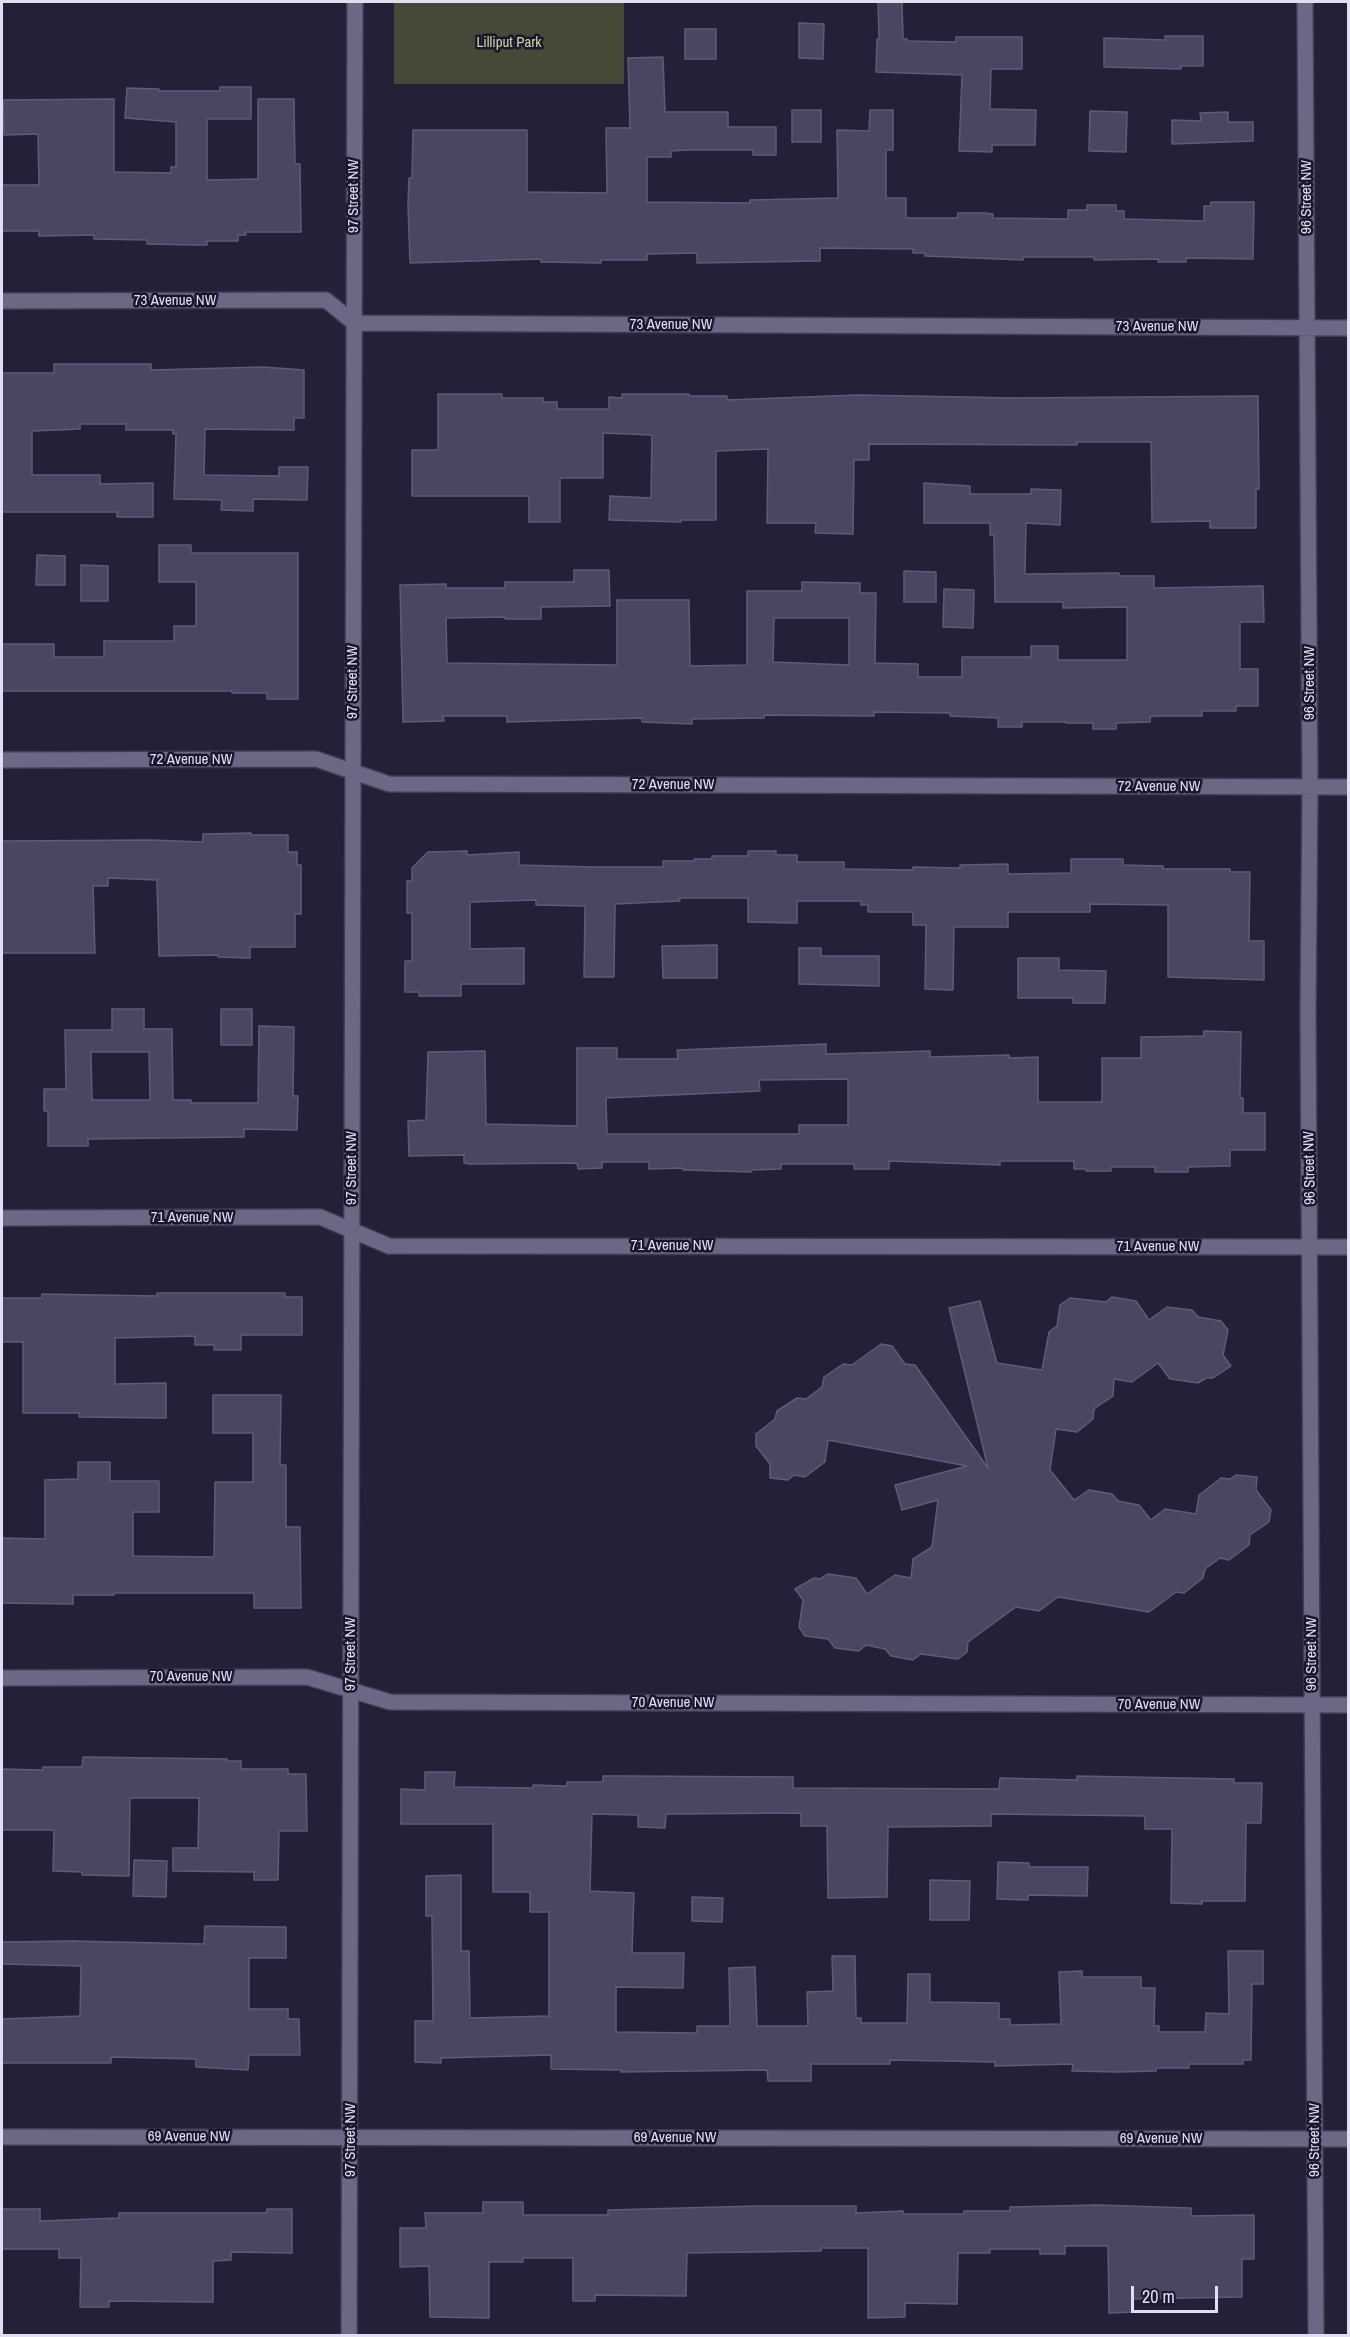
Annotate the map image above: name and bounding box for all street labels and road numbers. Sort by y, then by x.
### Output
street label: 97 Street NW [345,159,363,233]
street label: 96 Street NW [1298,160,1316,234]
street label: 73 Avenue NW [134,292,216,310]
street label: 73 Avenue NW [630,316,712,334]
street label: 73 Avenue NW [1116,318,1198,336]
street label: 97 Street NW [344,645,362,719]
street label: 96 Street NW [1301,646,1319,720]
street label: 72 Avenue NW [150,751,232,769]
street label: 72 Avenue NW [632,776,714,794]
street label: 72 Avenue NW [1118,778,1200,796]
street label: 97 Street NW [343,1131,361,1205]
street label: 96 Street NW [1300,1131,1320,1205]
street label: 71 Avenue NW [151,1209,233,1227]
street label: 71 Avenue NW [631,1237,713,1255]
street label: 71 Avenue NW [1117,1238,1199,1256]
street label: 97 Street NW [342,1617,360,1691]
street label: 96 Street NW [1303,1617,1321,1691]
street label: 70 Avenue NW [150,1668,232,1686]
street label: 70 Avenue NW [632,1694,714,1712]
street label: 70 Avenue NW [1118,1696,1200,1714]
street label: 97 Street NW [342,2103,360,2177]
street label: 96 Street NW [1306,2103,1324,2177]
street label: 69 Avenue NW [148,2128,230,2146]
street label: 69 Avenue NW [634,2129,716,2147]
street label: 69 Avenue NW [1120,2130,1202,2148]

